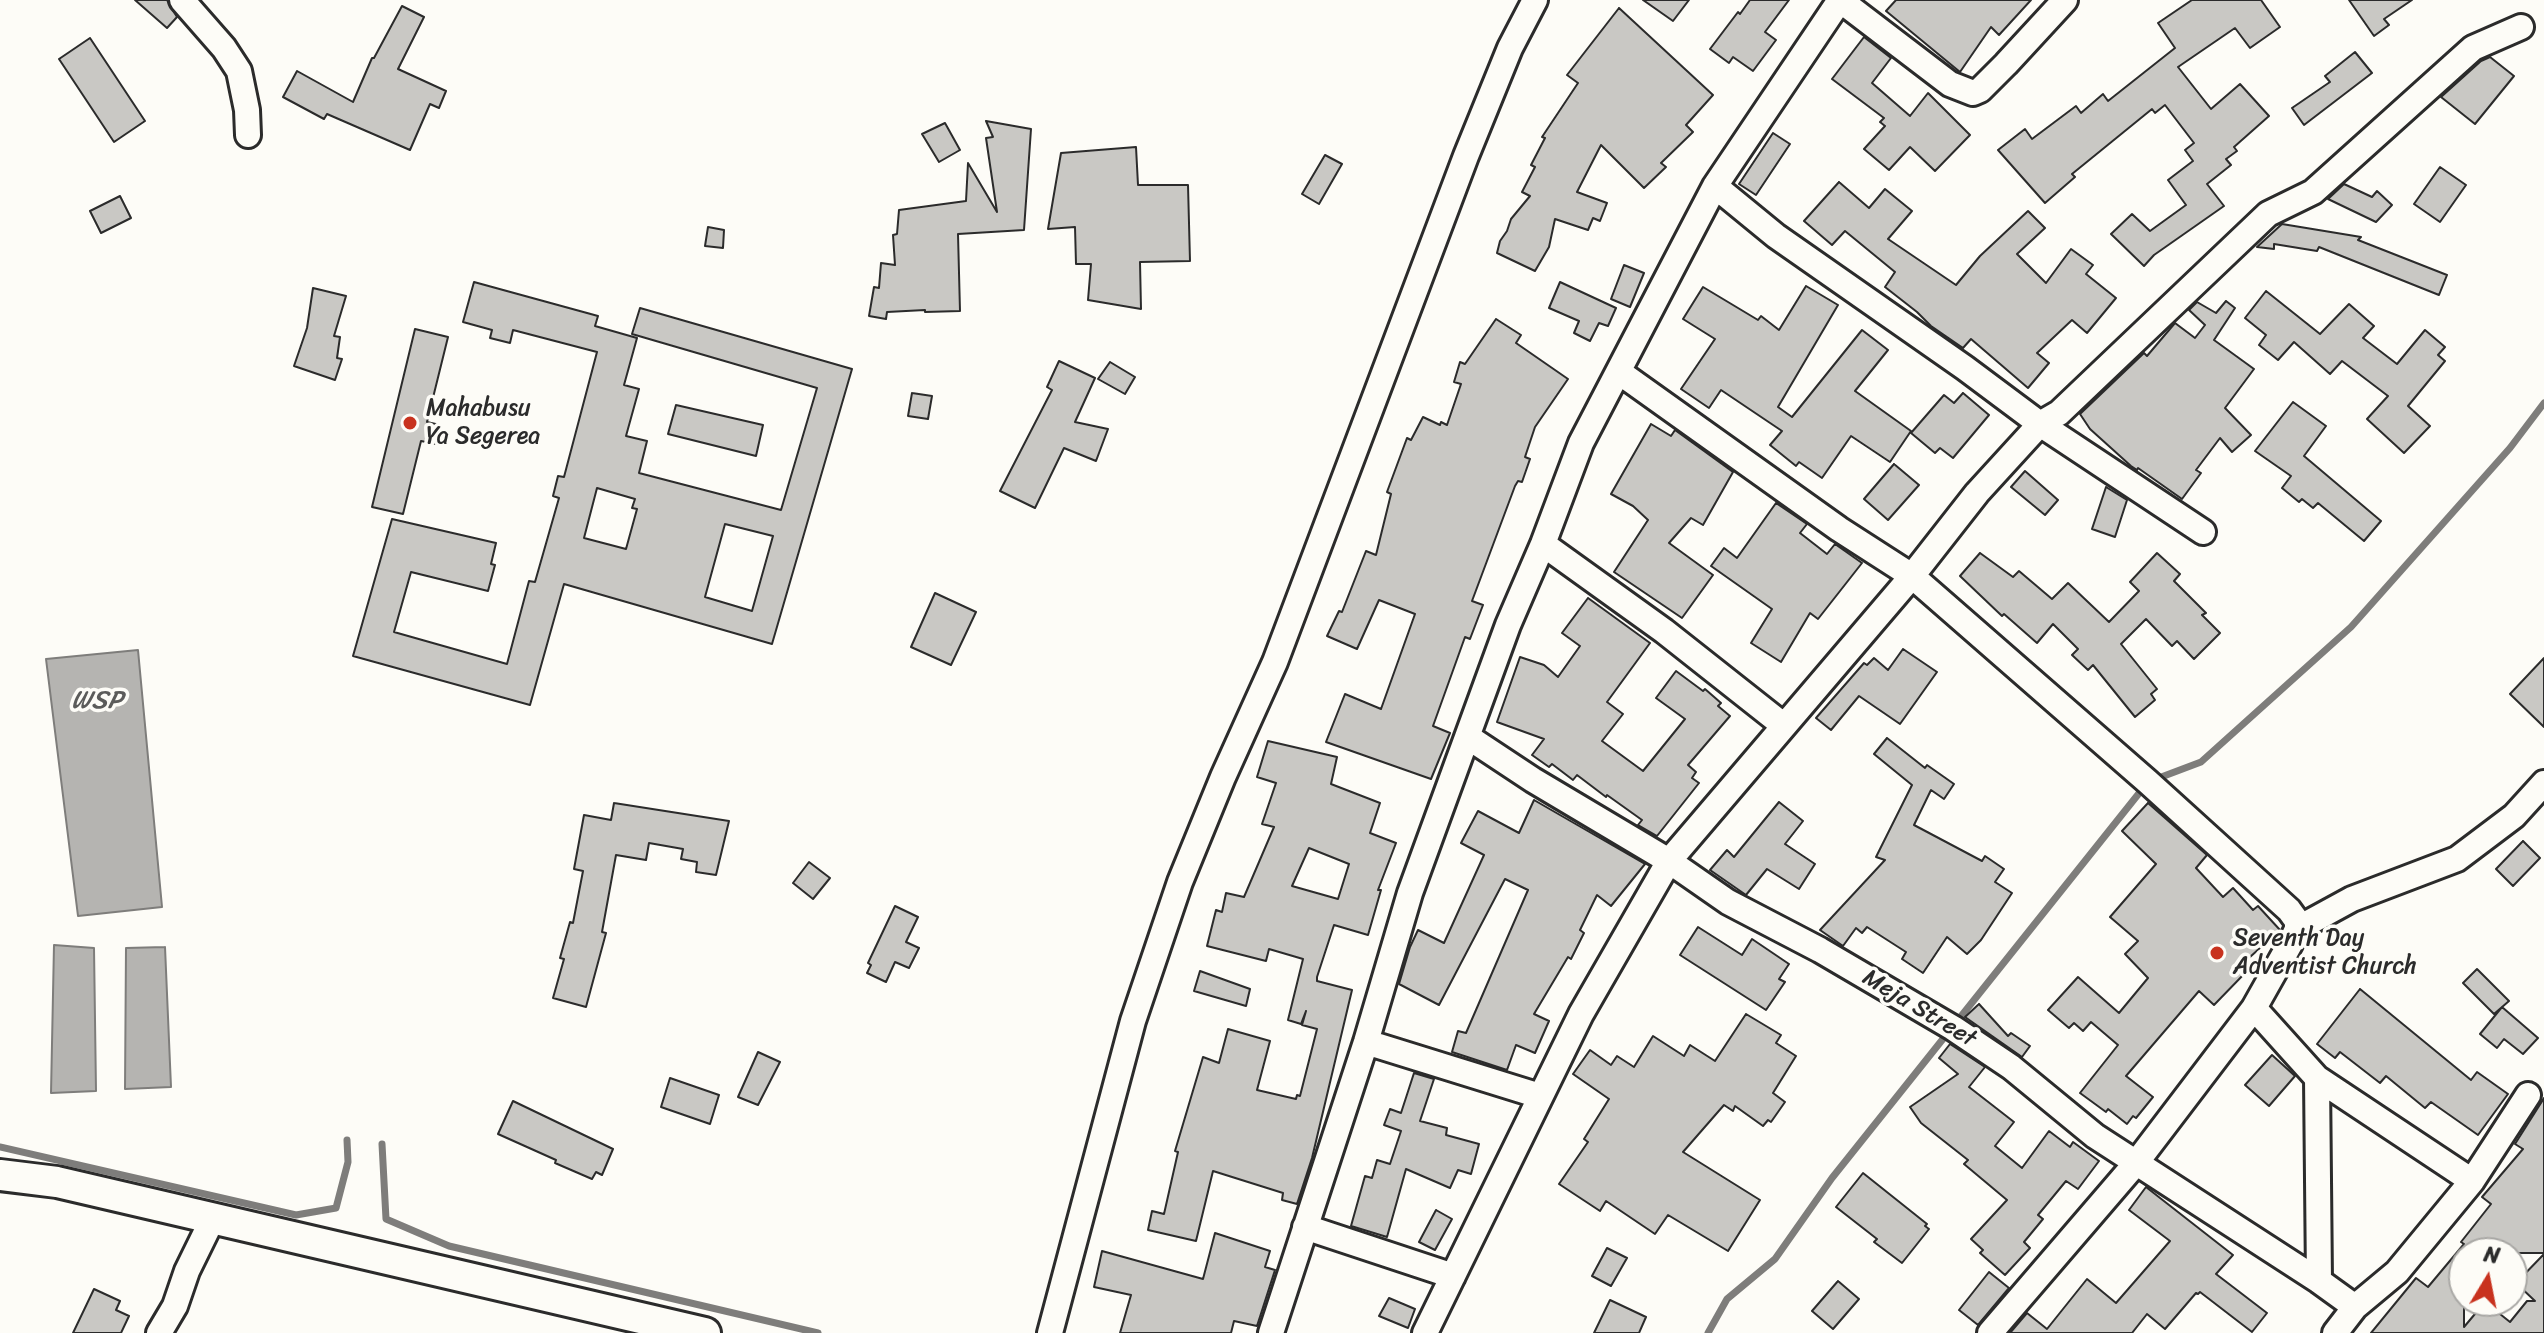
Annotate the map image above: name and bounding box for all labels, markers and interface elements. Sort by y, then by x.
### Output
place label: Mahabusu Ya Segerea [426,395,540,451]
marker: Mahabusu Ya Segerea [401,414,419,432]
water label: WSP [71,685,123,717]
place label: Seventh Day Adventist Church [2233,925,2417,981]
marker: Seventh Day Adventist Church [2208,944,2226,962]
street label: Meja Street [1857,964,1981,1054]
text: N [2481,1234,2503,1275]
north arrow [2448,1237,2528,1317]

